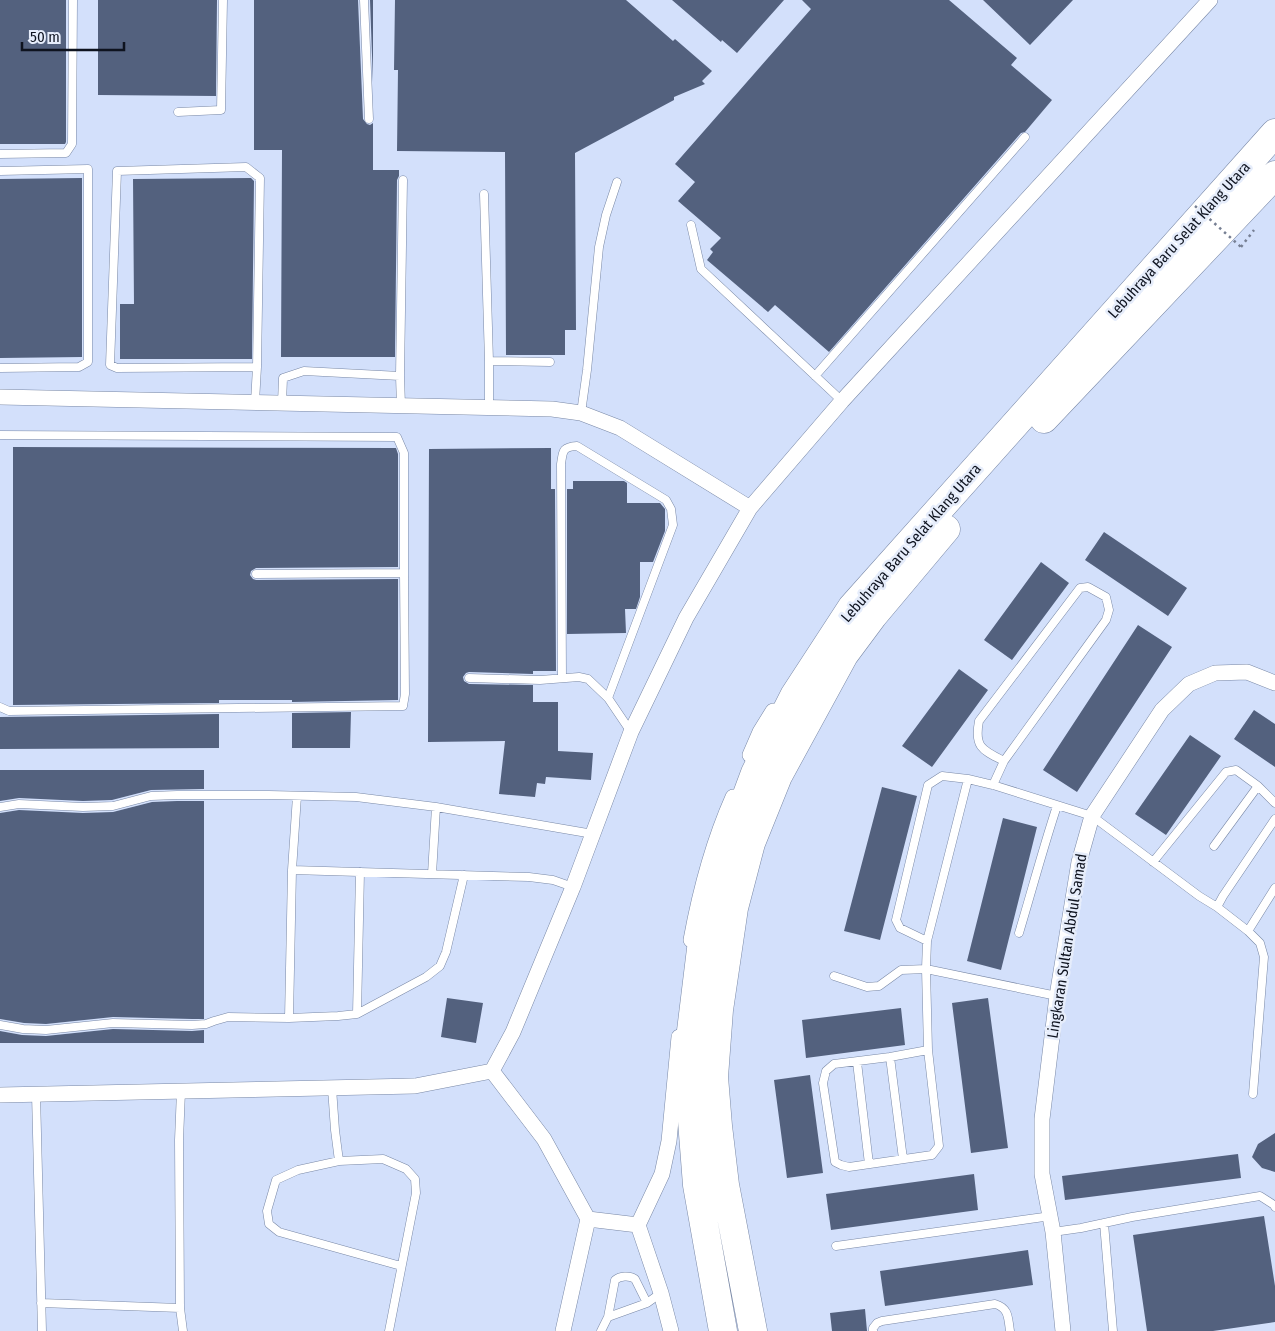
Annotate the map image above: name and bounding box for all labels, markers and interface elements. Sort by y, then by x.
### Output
scale bar [22,20,125,52]
text: 50 m [30,28,60,46]
street label: Lebuhraya Baru Selat Klang Utara [1104,158,1254,322]
street label: Lebuhraya Baru Selat Klang Utara [837,460,985,626]
street label: Lingkaran Sultan Abdul Samad [1043,852,1091,1040]

